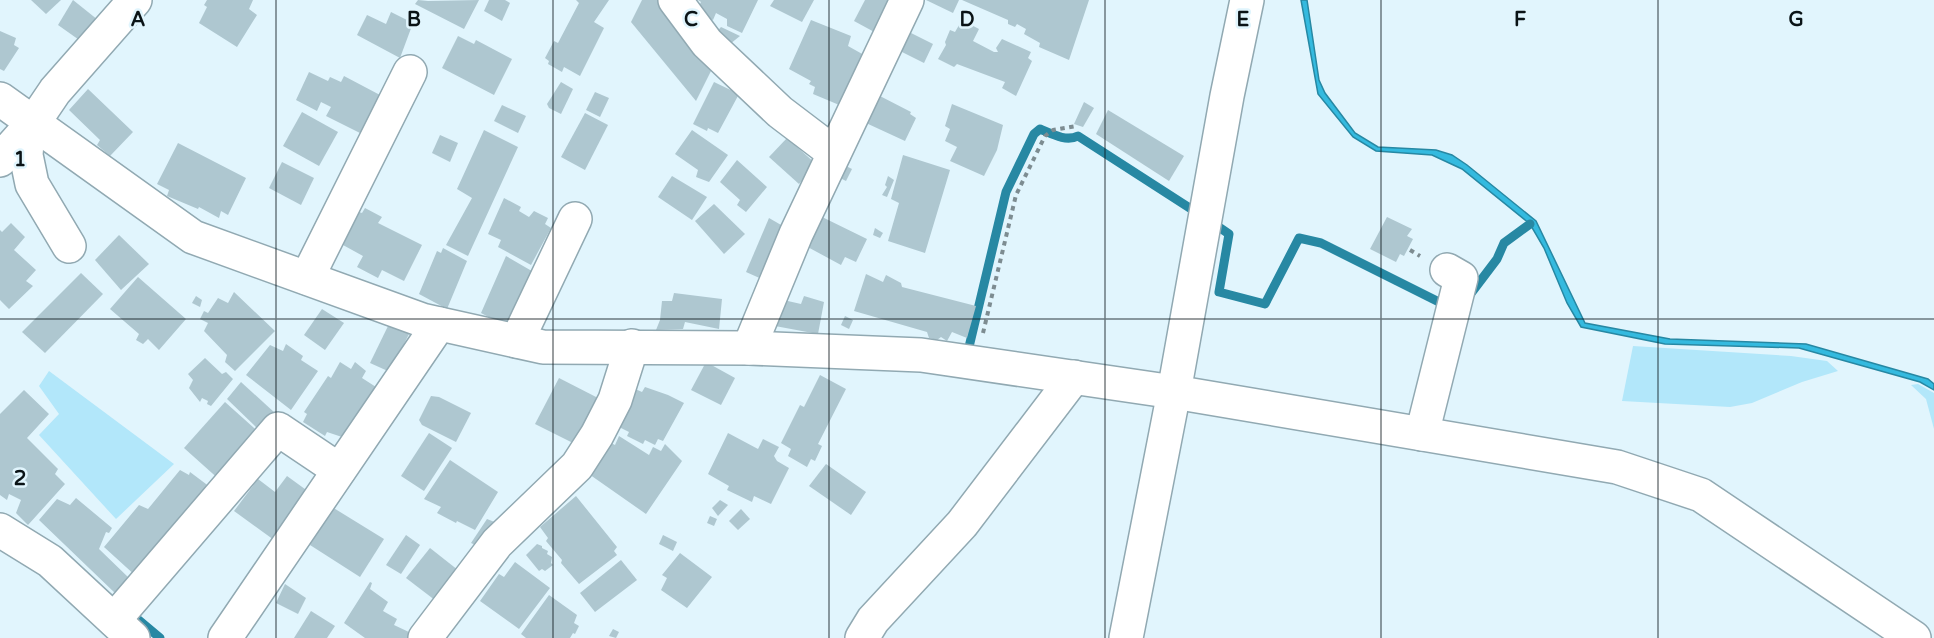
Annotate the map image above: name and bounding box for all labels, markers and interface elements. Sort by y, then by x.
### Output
text: A [131,8,146,32]
text: B [407,8,421,32]
text: C [684,8,698,32]
text: D [959,8,975,32]
text: E [1237,8,1250,32]
text: F [1514,8,1526,32]
text: G [1788,8,1804,32]
text: 1 [14,148,26,172]
text: 2 [14,467,26,491]

